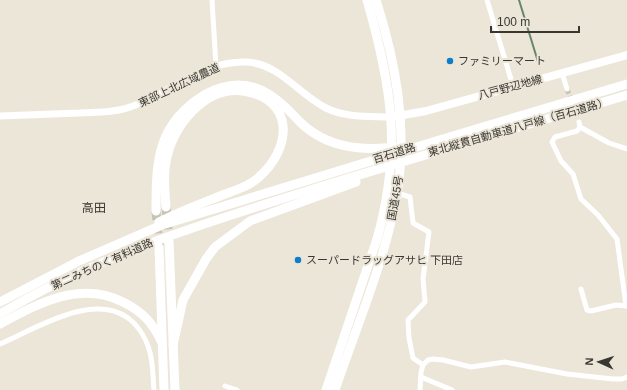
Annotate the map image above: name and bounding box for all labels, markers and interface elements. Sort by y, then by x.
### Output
scale bar [491,8,579,34]
text: 100 m [497,15,530,29]
place label: ファミリーマート [458,55,546,67]
marker: ファミリーマート [445,56,455,66]
street label: 東部上北広域農道 [137,61,221,109]
street label: 八戸野辺地線 [477,73,543,101]
street label: 東北縦貫自動車道八戸線（百石道路） [426,95,610,159]
street label: 百石道路 [371,141,417,165]
street label: 国道45号 [385,175,405,221]
district label: 高田 [82,201,106,215]
street label: 第二みちのく有料道路 [49,236,155,292]
place label: スーパードラッグアサヒ 下田店 [306,254,463,266]
marker: スーパードラッグアサヒ 下田店 [293,255,303,265]
north arrow [579,342,619,382]
text: N [583,357,595,366]

